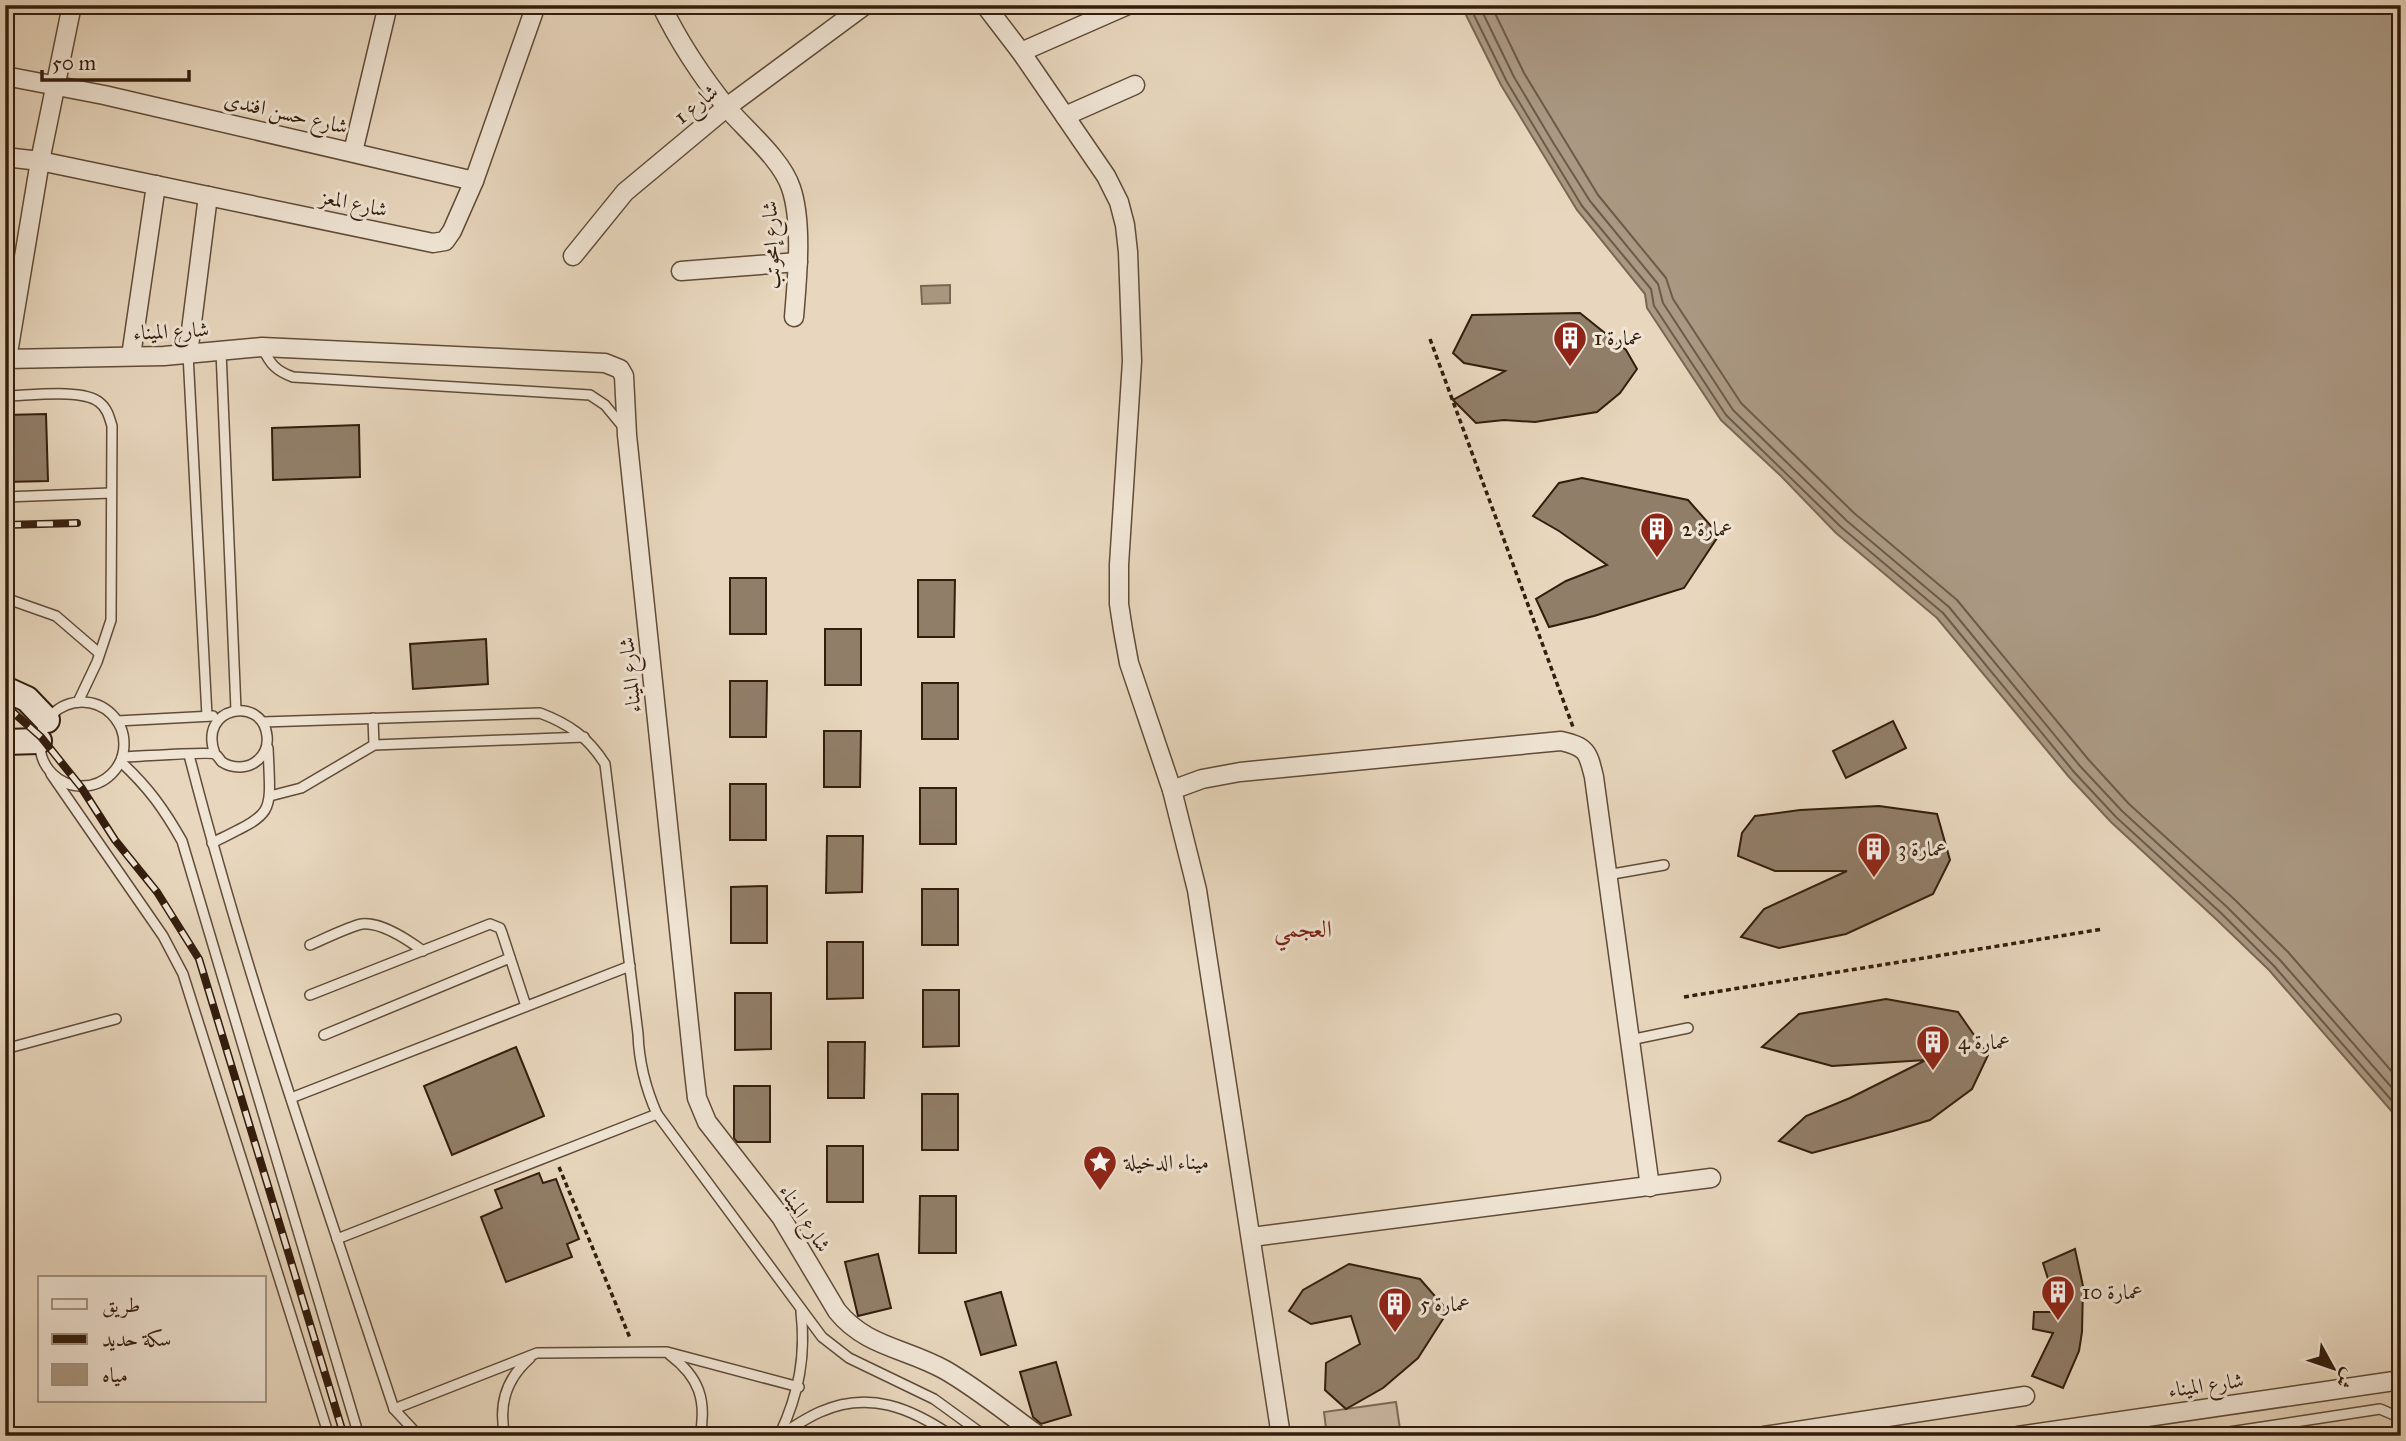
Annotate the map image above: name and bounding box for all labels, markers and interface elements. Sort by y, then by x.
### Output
scale bar [42,38,189,82]
text: 50 m [52,50,97,76]
street label: شارع 1 [669,78,726,133]
street label: شارع حسن افندى [221,86,350,145]
street label: شارع المعز [315,183,390,228]
street label: شارع إمحوتب [756,200,791,290]
street label: شارع الميناء [132,316,210,351]
building icon: عمارة 1 [1551,319,1589,368]
place label: عمارة 1 [1594,325,1643,351]
building icon: عمارة 2 [1638,510,1676,559]
place label: عمارة 2 [1682,516,1733,542]
street label: شارع الميناء [613,635,652,714]
building icon: عمارة 3 [1855,830,1893,879]
place label: عمارة 3 [1898,836,1947,862]
district label: العجمي [1274,914,1332,952]
building icon: عمارة 4 [1914,1023,1952,1072]
place label: عمارة 4 [1958,1029,2010,1055]
place icon: ميناء الدخيلة [1081,1143,1119,1192]
place label: ميناء الدخيلة [1123,1149,1209,1175]
street label: شارع الميناء [769,1179,837,1260]
building icon: عمارة 10 [2039,1273,2077,1322]
legend [38,1276,266,1402]
place label: عمارة 10 [2082,1279,2143,1305]
building icon: عمارة 5 [1376,1285,1414,1334]
place label: عمارة 5 [1420,1291,1470,1317]
text: طريق [102,1292,140,1318]
text: سكة حديد [102,1326,172,1352]
north arrow [2298,1332,2368,1402]
text: مياه [102,1362,128,1388]
text: ش [2331,1364,2361,1393]
street label: شارع الميناء [2167,1367,2246,1408]

